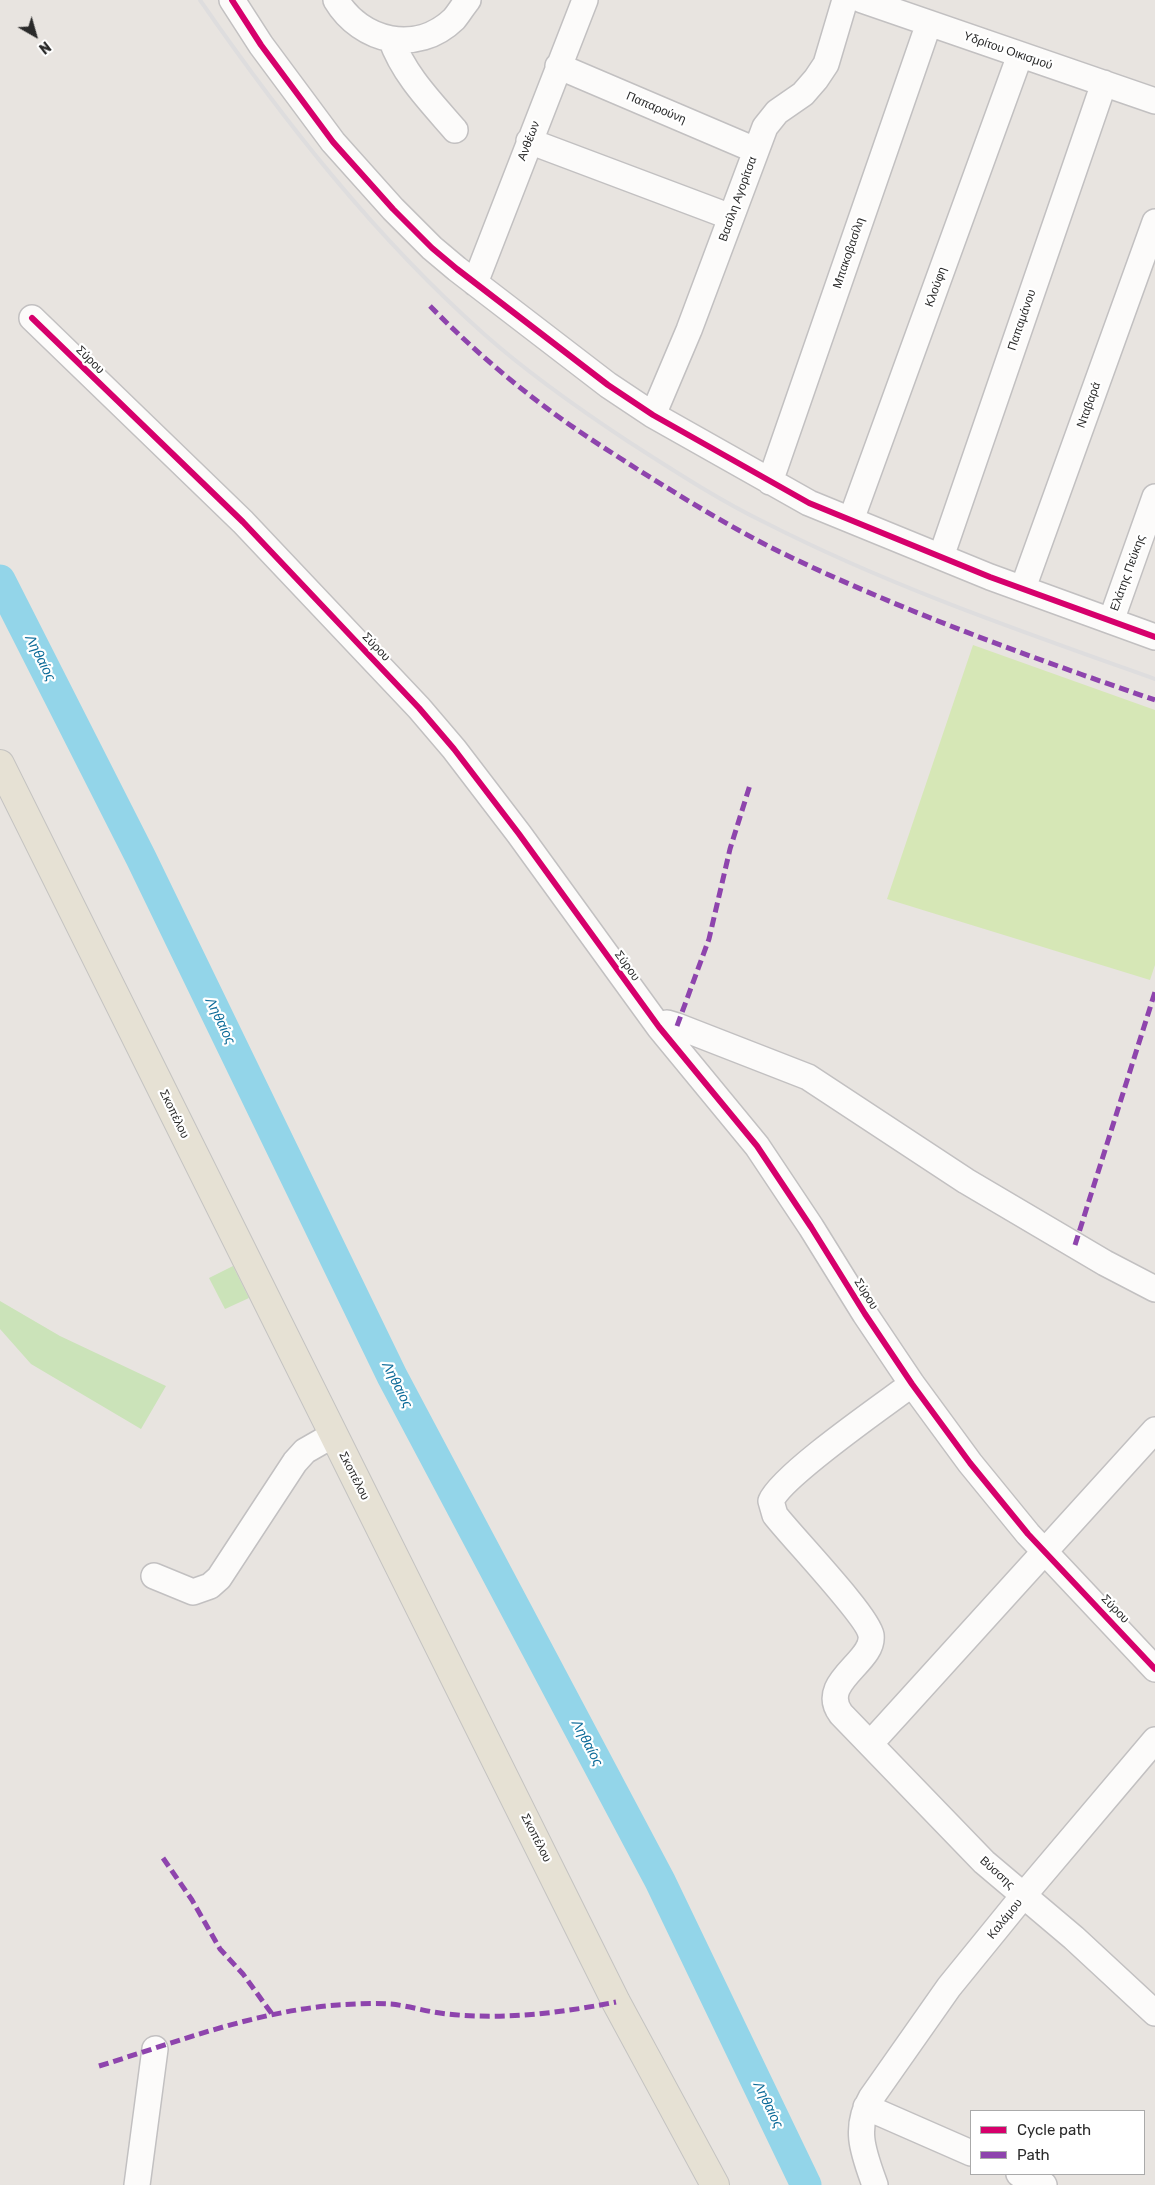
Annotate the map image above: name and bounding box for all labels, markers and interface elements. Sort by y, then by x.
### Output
north arrow [10,10,60,60]
street label: Υδρίτου Οικισμού [962,29,1054,73]
text: N [35,37,54,57]
street label: Παπαρούνη [624,89,688,127]
street label: Ανθέων [515,119,543,163]
street label: Βασίλη Αγορίτσα [716,154,760,244]
street label: Μπακοβασίλη [830,216,868,290]
street label: Κλούφη [922,265,950,309]
street label: Παπαμάνου [1005,288,1039,352]
street label: Σύρου [73,343,107,377]
street label: Νταβαρά [1074,380,1104,430]
street label: Ελάτης Πεύκης [1108,533,1148,613]
street label: Σύρου [359,630,393,664]
water label: Ληθαίος [21,632,59,684]
street label: Σύρου [611,948,643,984]
water label: Ληθαίος [201,995,239,1047]
street label: Σκοπέλου [156,1087,192,1141]
street label: Σύρου [851,1276,881,1312]
water label: Ληθαίος [378,1359,416,1411]
street label: Σκοπέλου [336,1449,372,1503]
street label: Σύρου [1098,1592,1132,1626]
water label: Ληθαίος [568,1717,606,1769]
street label: Σκοπέλου [518,1811,554,1865]
street label: Βύσσης [977,1854,1017,1892]
street label: Καλάμου [984,1896,1026,1942]
water label: Ληθαίος [749,2079,787,2131]
legend [970,2110,1145,2175]
text: Cycle path [1017,2121,1091,2139]
text: Path [1017,2146,1050,2164]

